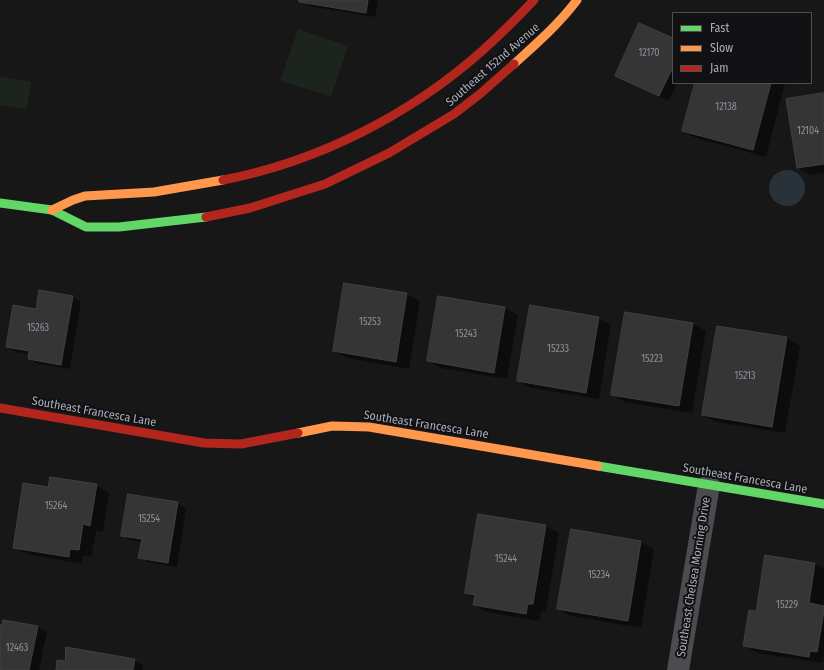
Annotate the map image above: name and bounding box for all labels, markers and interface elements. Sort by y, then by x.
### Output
legend [672,12,812,84]
street label: Southeast 152nd Avenue [443,20,543,110]
text: Fast [710,21,729,35]
text: Slow [710,41,733,55]
house number: 12170 [638,47,660,59]
text: Jam [710,61,728,75]
house number: 12138 [715,101,737,113]
house number: 12104 [797,125,819,137]
house number: 15253 [359,316,381,328]
house number: 15263 [27,322,49,334]
house number: 15243 [455,328,477,340]
house number: 15233 [547,343,569,355]
house number: 15223 [641,353,663,365]
house number: 15213 [735,370,755,382]
street label: Southeast Francesca Lane [31,394,157,430]
street label: Southeast Francesca Lane [363,408,489,442]
street label: Southeast Francesca Lane [682,461,808,497]
street label: Southeast Chelsea Morning Drive [674,496,714,658]
house number: 15264 [45,500,67,512]
house number: 15254 [138,513,160,525]
house number: 15244 [495,553,517,565]
house number: 15234 [588,569,610,581]
house number: 15229 [776,599,798,611]
house number: 12463 [6,642,28,654]

